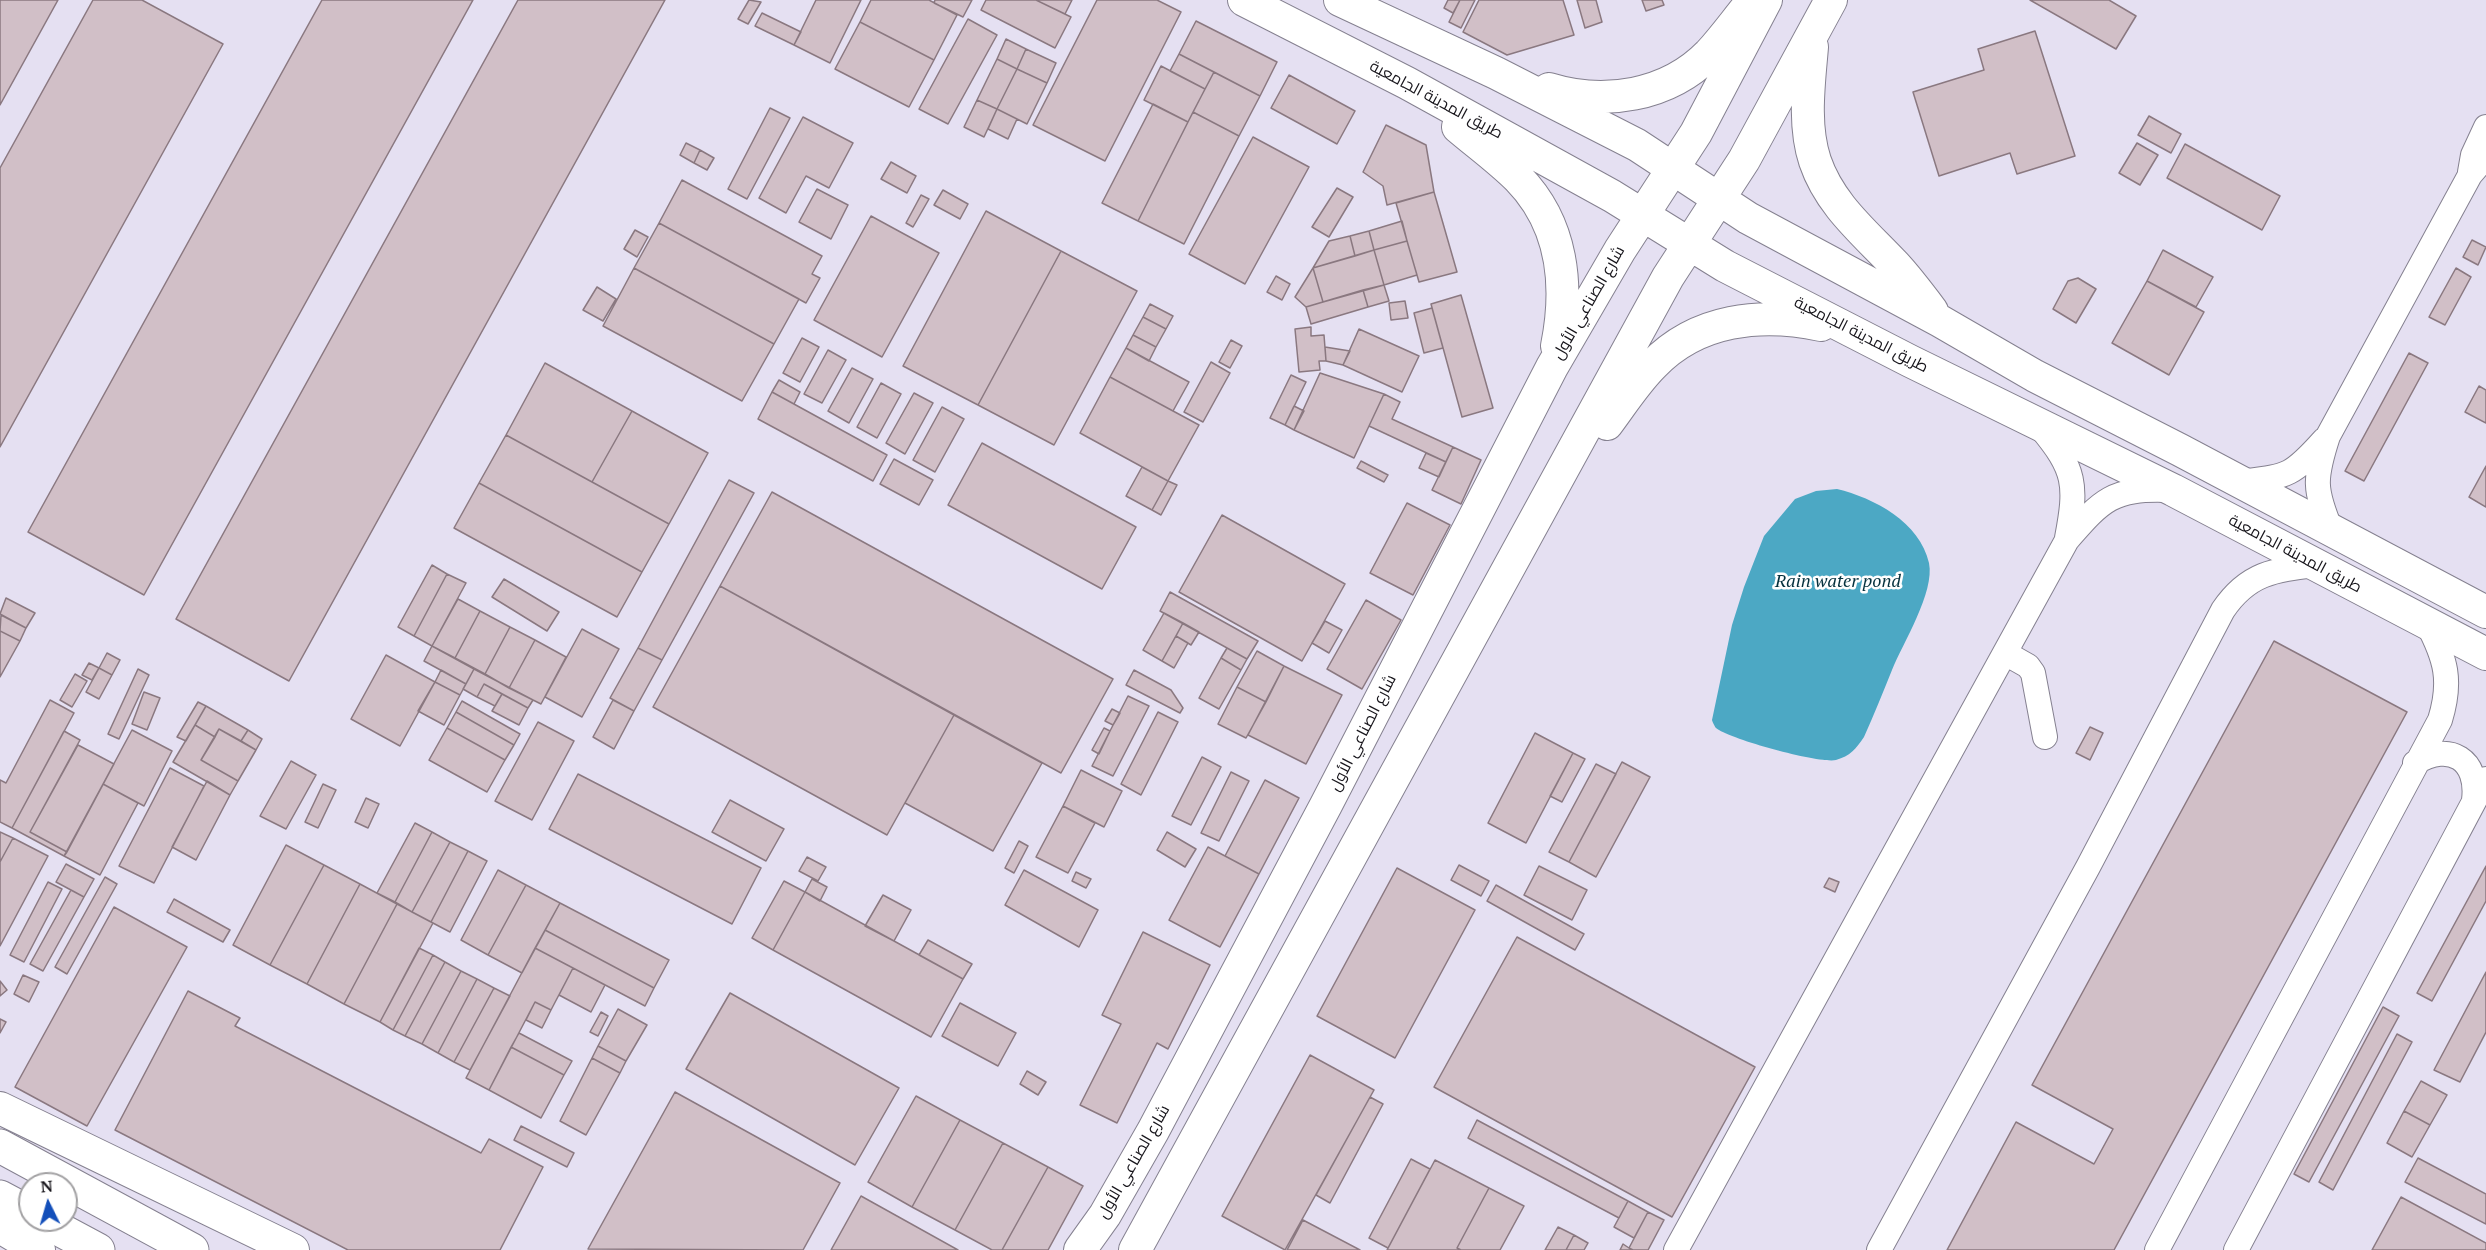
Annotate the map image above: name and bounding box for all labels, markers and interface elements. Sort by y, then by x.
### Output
street label: طريق المدينة الجامعية [1366,57,1506,143]
street label: شارع الصناعي الأول [1549,243,1629,363]
street label: طريق المدينة الجامعية [1791,293,1931,377]
street label: طريق المدينة الجامعية [2225,511,2365,597]
water label: Rain water pond [1775,571,1901,593]
street label: شارع الصناعي الأول [1325,672,1401,794]
street label: شارع الصناعي الأول [1094,1102,1174,1222]
north arrow [18,1172,78,1232]
text: N [40,1175,54,1198]

